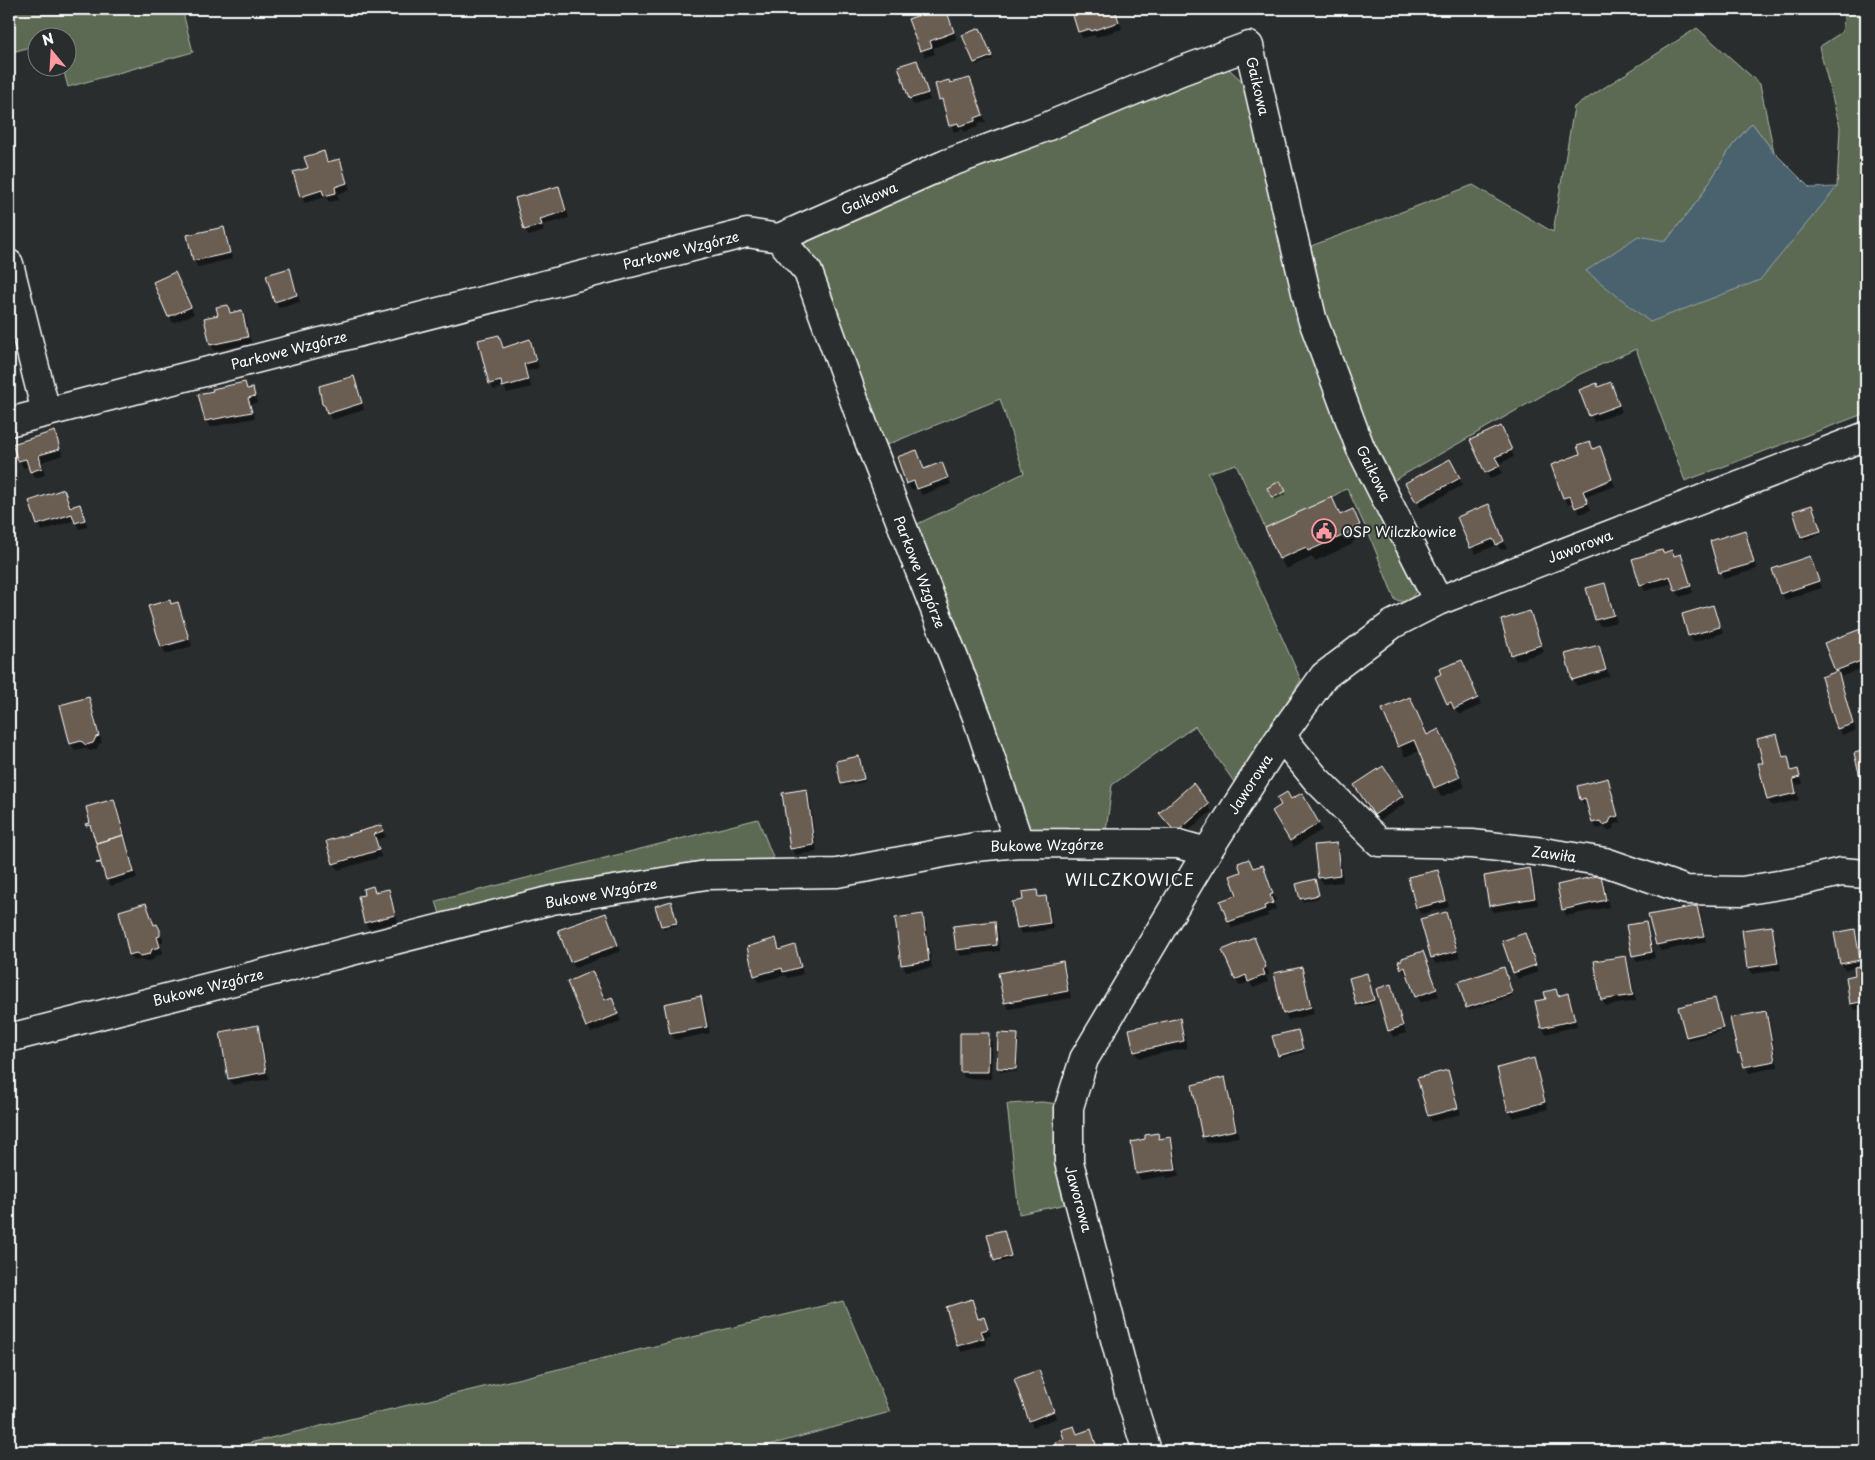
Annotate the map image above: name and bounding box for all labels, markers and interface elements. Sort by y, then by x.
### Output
text: N [39,27,56,51]
north arrow [28,28,78,78]
street label: Gaikowa [1241,55,1275,118]
street label: Gaikowa [837,176,901,220]
street label: Parkowe Wzgórze [621,225,741,275]
street label: Parkowe Wzgórze [229,325,349,375]
street label: Gaikowa [1351,442,1397,505]
street label: Parkowe Wzgórze [889,513,951,631]
public building icon: OSP Wilczkowice [1311,518,1337,544]
place label: OSP Wilczkowice [1342,521,1456,542]
street label: Jaworowa [1544,524,1616,568]
street label: Jaworowa [1223,749,1278,818]
street label: Bukowe Wzgórze [990,834,1104,856]
street label: Zawiła [1530,840,1578,868]
district label: WILCZKOWICE [1065,867,1195,891]
street label: Bukowe Wzgórze [543,873,659,913]
street label: Bukowe Wzgórze [150,963,266,1011]
street label: Jaworowa [1060,1163,1098,1236]

